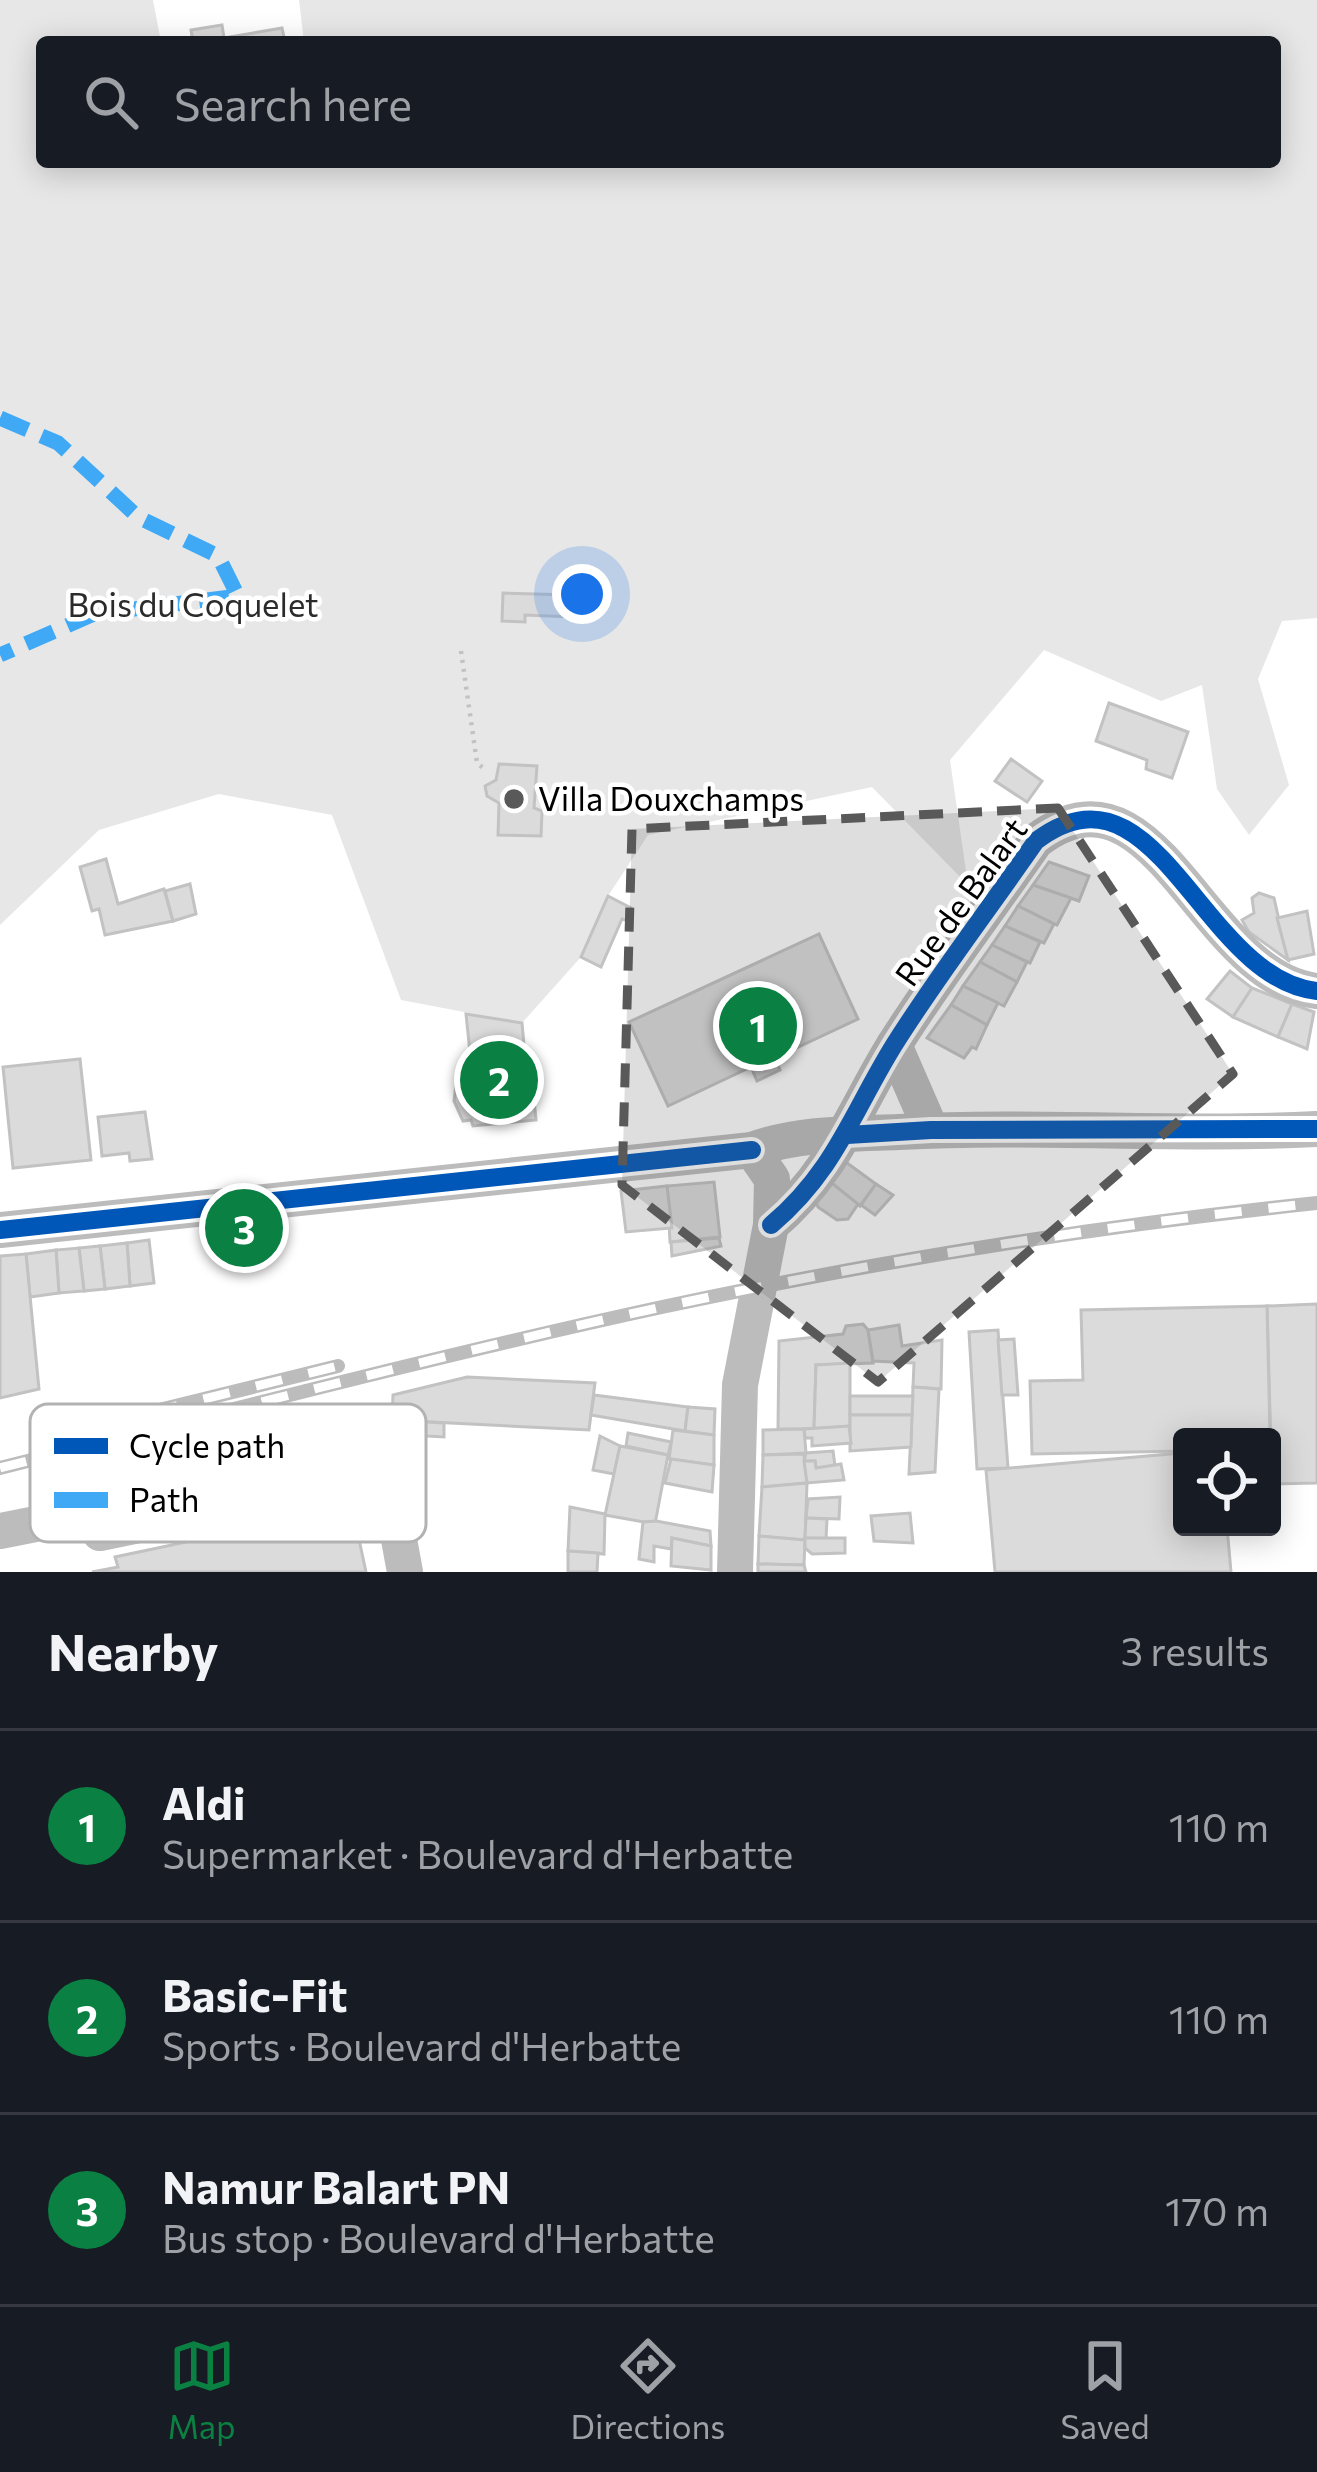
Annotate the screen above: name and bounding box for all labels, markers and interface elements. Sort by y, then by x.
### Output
search box [36,36,1281,168]
icon: search [78,69,144,135]
text: Search here [174,75,412,130]
your location [552,564,612,624]
park label: Bois du Coquelet [67,583,319,624]
place label: Villa Douxchamps [538,777,804,818]
marker: Villa Douxchamps [501,786,527,812]
street label: Rue de Balart [885,809,1035,993]
pin: 1 [719,981,797,1071]
pin: 2 [460,1035,538,1125]
pin: 3 [205,1183,283,1273]
legend [30,1404,426,1542]
text: Cycle path [129,1424,285,1465]
map controls [1173,1428,1281,1536]
button: locate [1173,1428,1281,1536]
text: Path [129,1478,199,1519]
text: Nearby [48,1619,218,1682]
text: 3 results [1121,1626,1269,1674]
text: Aldi [162,1774,245,1829]
text: 1 [78,1802,96,1850]
text: 110 m [1169,1802,1269,1850]
text: Supermarket · Boulevard d'Herbatte [162,1829,793,1877]
text: Basic-Fit [162,1966,348,2021]
text: 2 [76,1994,98,2042]
text: 110 m [1169,1994,1269,2042]
text: Sports · Boulevard d'Herbatte [162,2021,681,2069]
text: Namur Balart PN [162,2158,510,2213]
text: 3 [76,2186,98,2234]
text: 170 m [1165,2186,1269,2234]
text: Bus stop · Boulevard d'Herbatte [162,2213,715,2261]
tab: Map [168,2333,236,2446]
tab: Directions [571,2333,725,2446]
tab: Saved [1060,2333,1149,2446]

